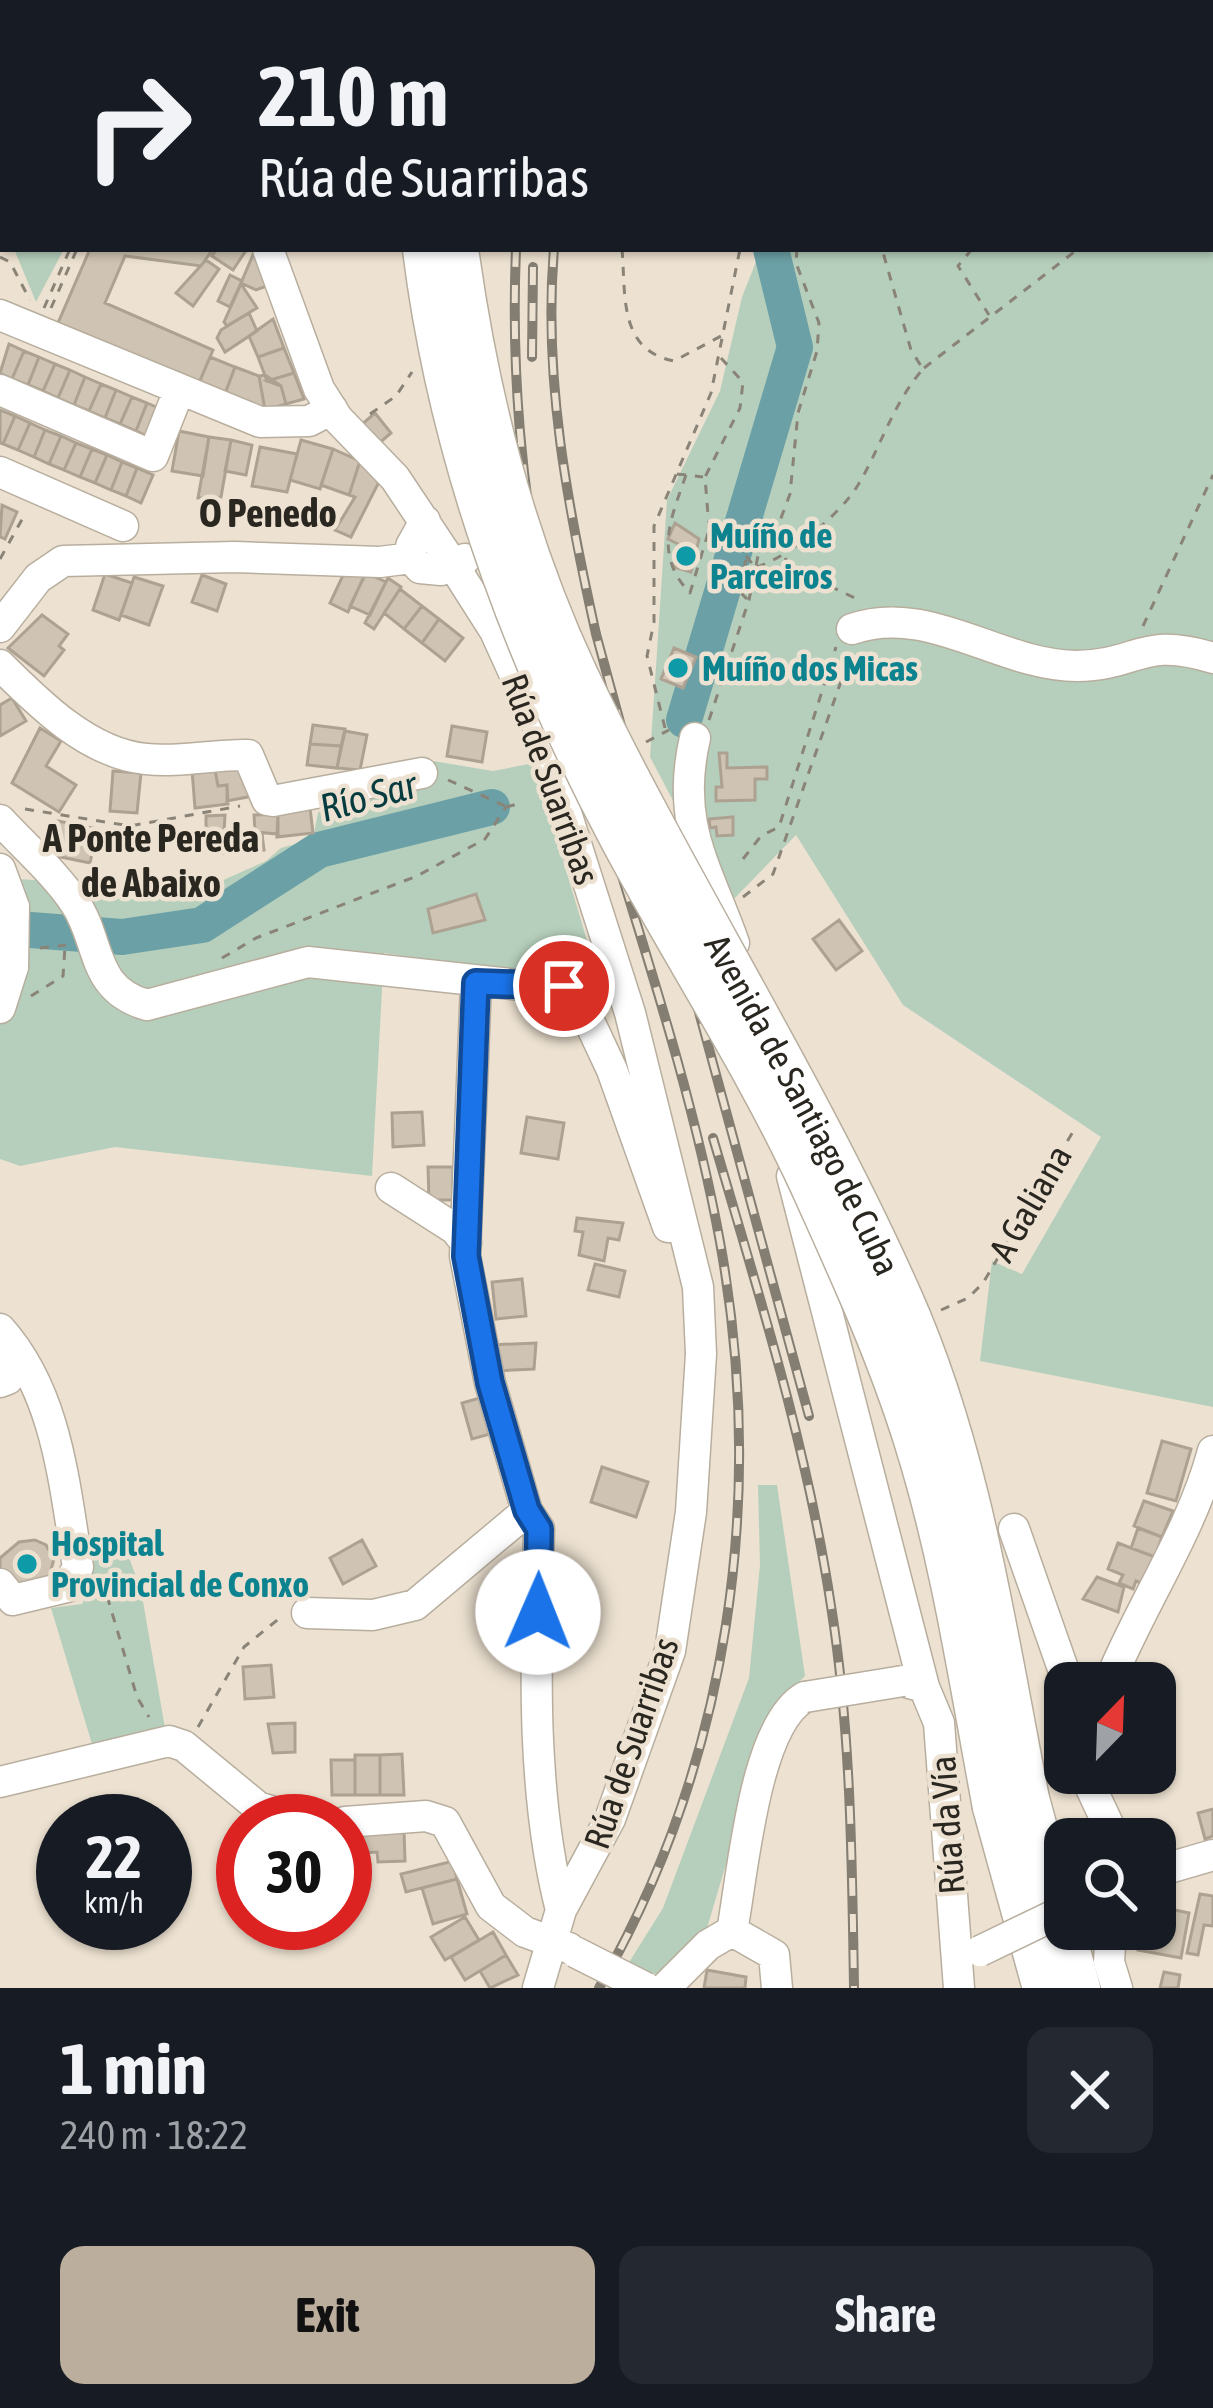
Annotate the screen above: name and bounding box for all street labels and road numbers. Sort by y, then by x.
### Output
street label: Rúa de Suarribas [494,668,608,890]
street label: Avenida de Santiago de Cuba [696,927,909,1282]
street label: A Galiana [980,1137,1080,1269]
street label: Rúa de Suarribas [575,1632,687,1854]
street label: Rúa da Vía [921,1754,973,1896]

